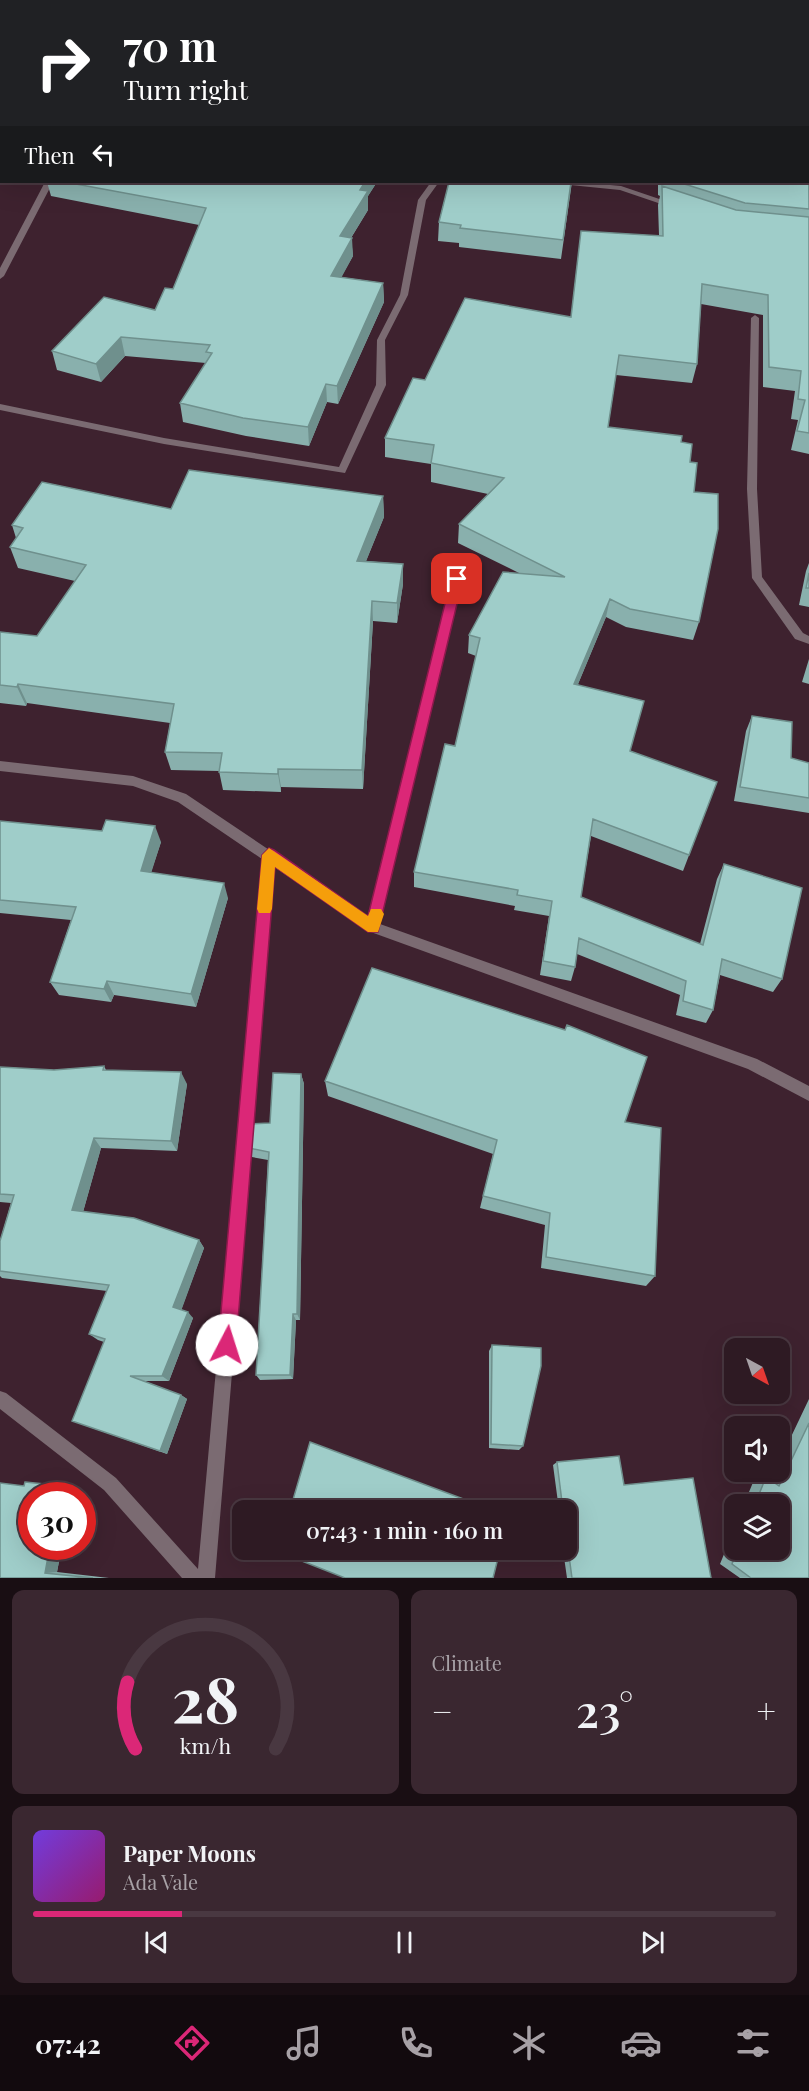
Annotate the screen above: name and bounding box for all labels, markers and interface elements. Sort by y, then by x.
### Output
text: 70 m [123,17,217,73]
icon: right [24,24,102,102]
text: Turn right [123,71,248,107]
icon: left [87,138,120,171]
text: Then [24,140,75,170]
pin [431,553,482,604]
icon: arrive [440,562,473,595]
position arrow [195,1313,259,1377]
north arrow [724,1338,790,1404]
map controls [724,1338,790,1560]
button: sound [724,1416,790,1482]
speed limit sign: 30 [18,1482,96,1560]
button: layers [724,1494,790,1560]
text: 07:43 · 1 min · 160 m [306,1515,503,1545]
text: Climate [432,1649,502,1676]
text: 28 [171,1655,239,1739]
text: 23° [576,1679,633,1739]
text: − [432,1688,453,1732]
text: + [757,1688,776,1732]
text: km/h [180,1731,231,1759]
text: Paper Moons [123,1838,256,1868]
text: Ada Vale [123,1868,198,1895]
icon: previous [140,1926,173,1959]
icon: pause [388,1926,421,1959]
icon: next [636,1926,669,1959]
icon: directions [171,2022,213,2064]
icon: music [283,2022,325,2064]
icon: phone [395,2022,437,2064]
icon: climate [508,2022,550,2064]
icon: car [620,2022,662,2064]
icon: filters [732,2022,774,2064]
text: 07:42 [35,2025,101,2061]

